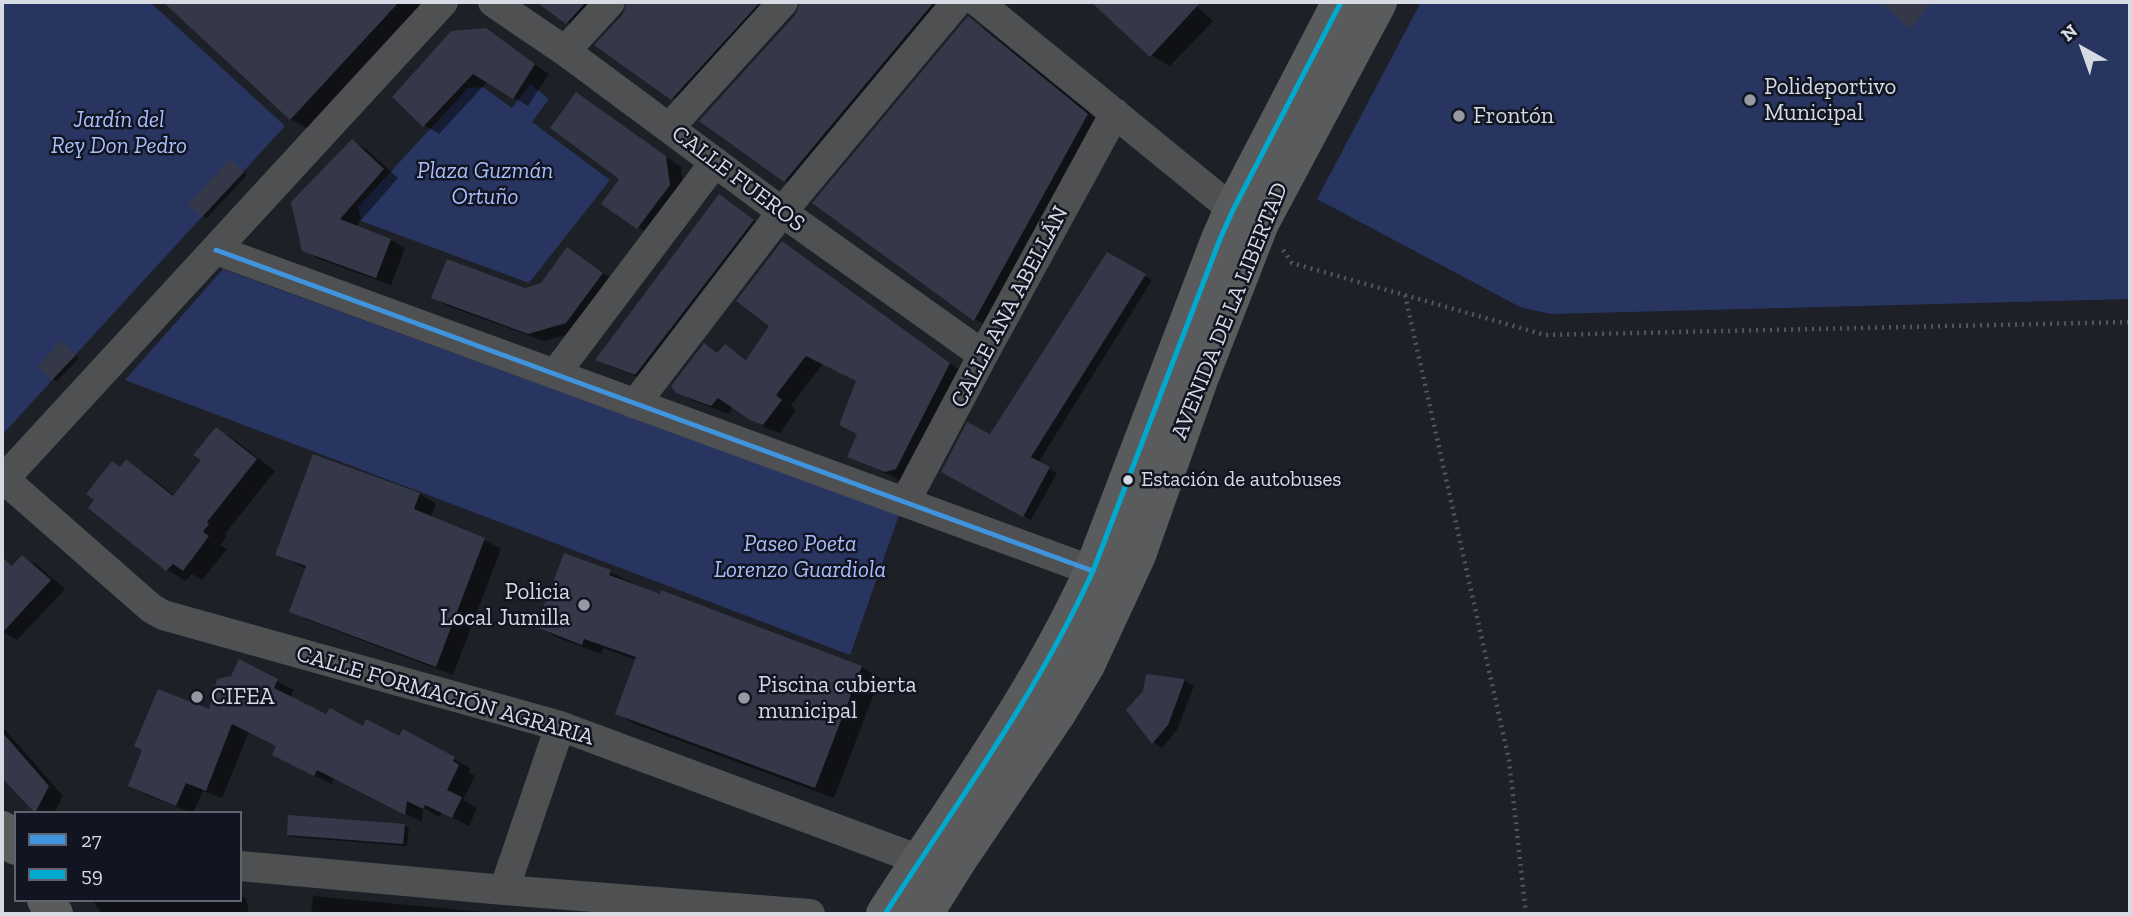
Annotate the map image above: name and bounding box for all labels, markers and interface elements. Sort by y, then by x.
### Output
north arrow [2048,14,2118,84]
text: N [2056,19,2082,46]
place label: Polideportivo Municipal [1764,73,1896,127]
marker: Polideportivo Municipal [1742,92,1758,108]
place label: Frontón [1473,102,1554,130]
park label: Jardín del Rey Don Pedro [51,106,187,160]
marker: Frontón [1451,108,1467,124]
street label: CALLE FUEROS [666,120,810,238]
park label: Plaza Guzmán Ortuño [417,157,553,211]
street label: AVENIDA DE LA LIBERTAD [1166,179,1294,443]
street label: CALLE ANA ABELLÁN [945,201,1075,413]
place label: Estación de autobuses [1141,467,1342,493]
marker: Estación de autobuses [1121,473,1135,487]
park label: Paseo Poeta Lorenzo Guardiola [714,530,886,584]
place label: Policia Local Jumilla [440,578,570,632]
marker: Policia Local Jumilla [576,597,592,613]
street label: CALLE FORMACIÓN AGRARIA [293,640,597,752]
place label: Piscina cubierta municipal [758,671,917,725]
place label: CIFEA [211,683,275,711]
marker: CIFEA [189,689,205,705]
marker: Piscina cubierta municipal [736,690,752,706]
legend [14,811,242,902]
text: 27 [81,827,102,852]
text: 59 [81,862,103,887]

